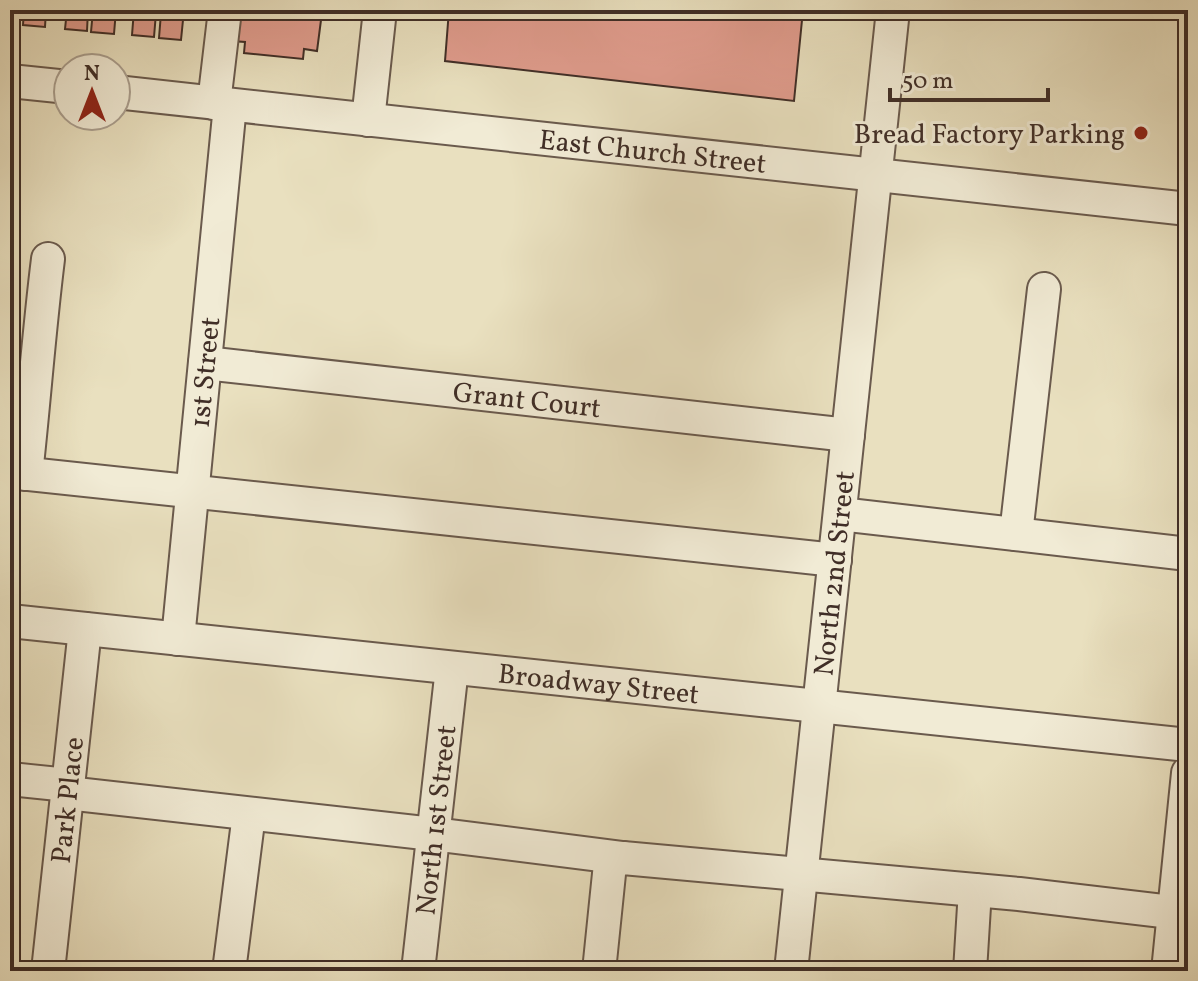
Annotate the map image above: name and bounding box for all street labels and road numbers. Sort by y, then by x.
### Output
street label: East Church Street [537,121,768,185]
street label: 1st Street [182,315,231,430]
street label: Grant Court [451,374,603,429]
street label: North 2nd Street [805,469,866,678]
street label: Broadway Street [496,655,701,715]
street label: North 1st Street [407,723,467,917]
street label: Park Place [43,735,95,866]

